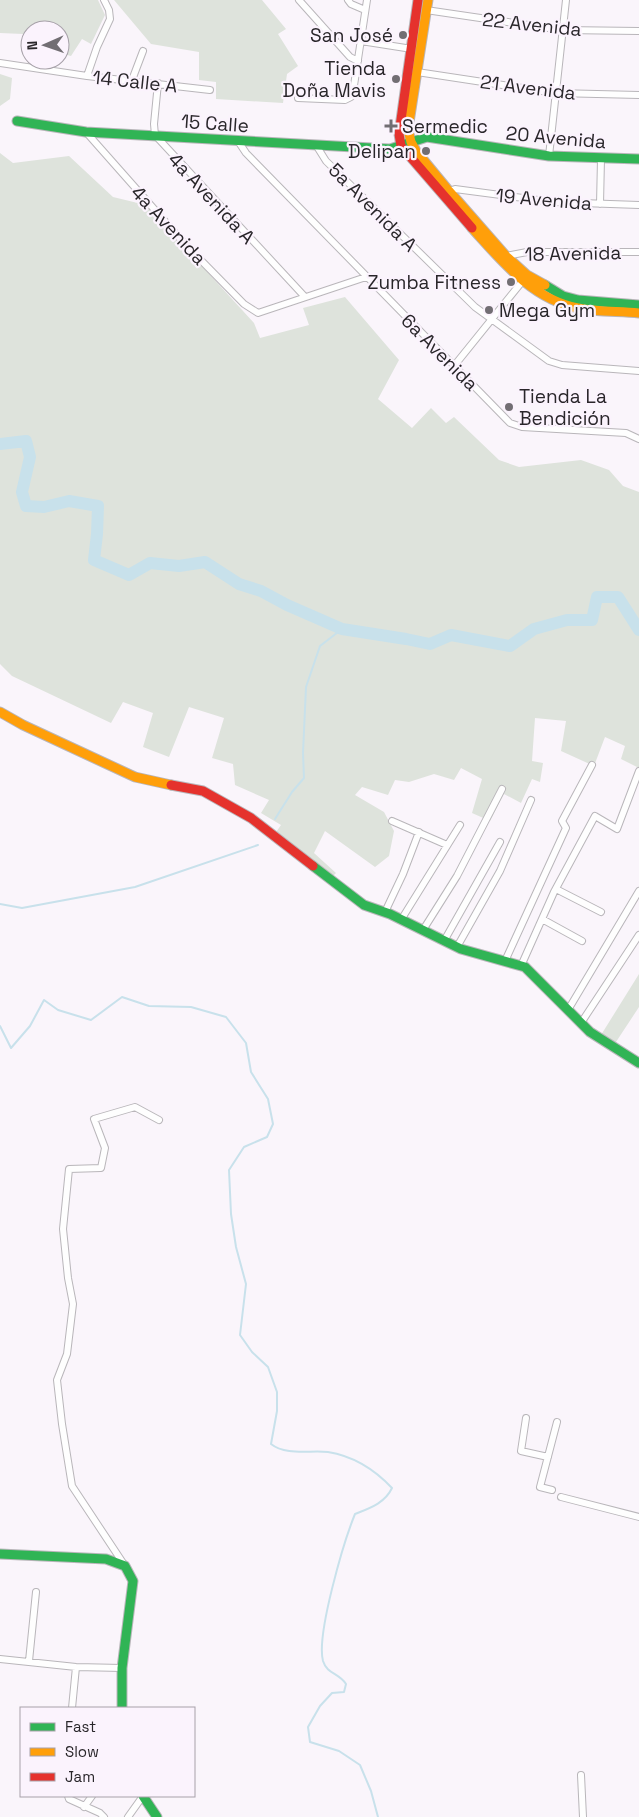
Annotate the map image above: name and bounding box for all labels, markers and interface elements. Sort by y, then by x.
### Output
street label: 22 Avenida [481,7,583,42]
north arrow [20,20,70,70]
place label: San José [310,23,393,48]
marker: San José [397,29,409,41]
text: N [23,40,41,50]
place label: Tienda Doña Mavis [282,56,386,103]
street label: 14 Calle A [91,65,179,98]
street label: 21 Avenida [479,69,577,106]
marker: Tienda Doña Mavis [390,73,402,85]
street label: 15 Calle [180,109,250,138]
place label: Sermedic [402,114,488,139]
marker: Sermedic [384,119,398,133]
street label: 20 Avenida [505,121,607,154]
place label: Delipan [348,139,416,164]
marker: Delipan [420,145,432,157]
street label: 4a Avenida A [164,148,260,248]
street label: 5a Avenida A [323,158,422,257]
street label: 4a Avenida [127,181,211,269]
street label: 19 Avenida [495,183,593,216]
street label: 18 Avenida [524,240,622,267]
place label: Zumba Fitness [368,270,501,295]
marker: Zumba Fitness [505,276,517,288]
place label: Mega Gym [499,298,595,323]
marker: Mega Gym [483,304,495,316]
street label: 6a Avenida [396,308,484,396]
place label: Tienda La Bendición [519,384,611,431]
marker: Tienda La Bendición [503,401,515,413]
legend [20,1707,195,1797]
text: Fast [65,1717,96,1736]
text: Slow [65,1742,99,1761]
text: Jam [65,1767,95,1786]

